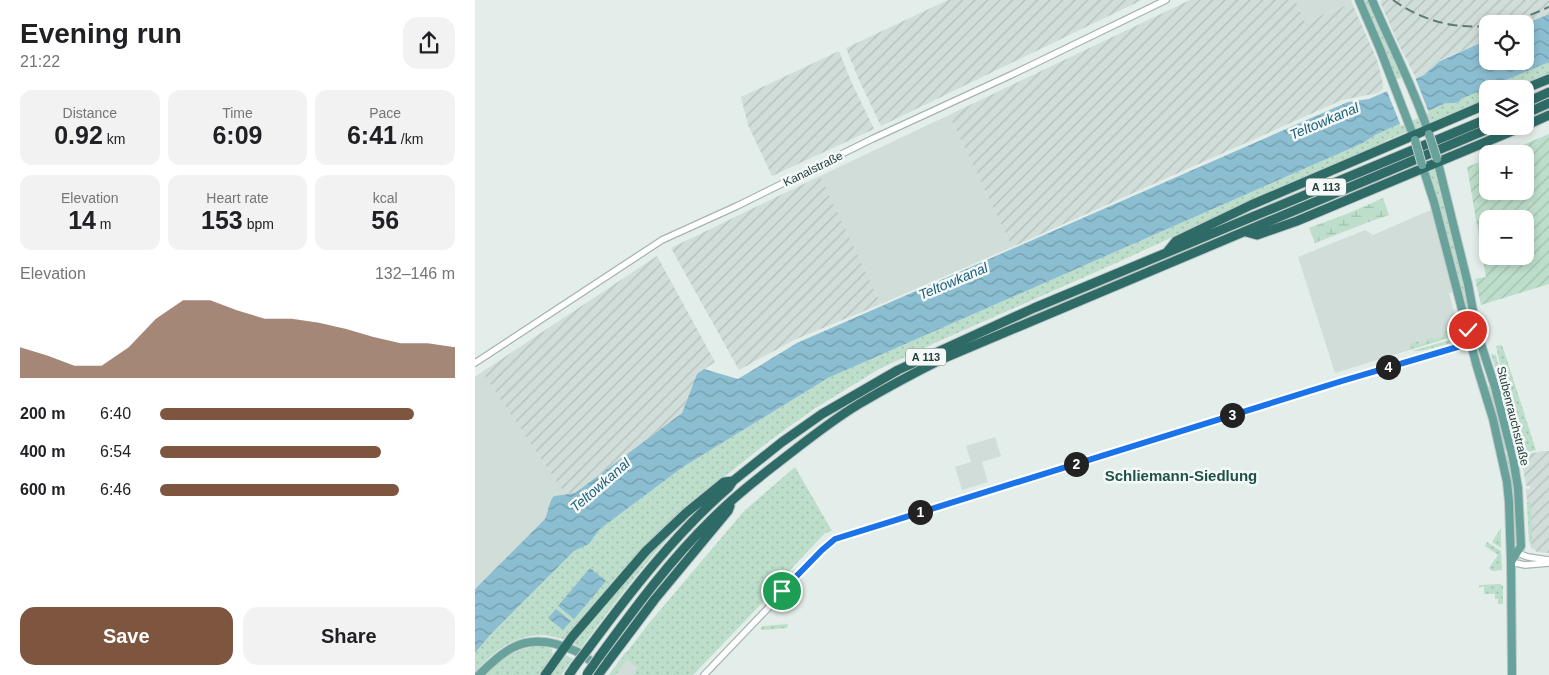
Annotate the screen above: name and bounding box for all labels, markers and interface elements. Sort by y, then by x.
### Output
map controls [1479,15,1534,265]
button: locate [1479,15,1534,70]
button: share [403,17,455,69]
text: Evening run [20,18,182,49]
text: 21:22 [20,53,60,70]
button: layers [1479,80,1534,135]
water label: Teltowkanal [1287,99,1362,143]
text: Distance [63,105,117,121]
text: Time [222,105,253,121]
text: Pace [369,105,401,121]
text: 0.92 [54,121,103,149]
text: 6:09 [212,121,263,149]
text: 6:41 [347,121,397,149]
text: km [103,131,125,147]
text: /km [397,131,423,147]
button: + [1479,145,1534,200]
street label: Kanalstraße [781,148,845,189]
road number: A 113 [1306,178,1346,196]
text: Elevation [61,190,119,206]
text: Heart rate [206,190,269,206]
text: kcal [373,190,398,206]
text: 14 [68,206,96,234]
text: 153 [201,206,243,234]
text: 56 [371,206,399,234]
button: − [1479,210,1534,265]
text: m [96,216,112,232]
text: bpm [243,216,274,232]
water label: Teltowkanal [916,259,991,303]
text: Elevation [20,265,86,282]
text: 132–146 m [375,265,455,282]
pin [1447,309,1489,351]
icon: check [1454,316,1482,344]
road number: A 113 [906,348,946,366]
pin: 4 [1375,354,1401,380]
text: 4 [1385,359,1392,375]
street label: Stubenrauchstraße [1494,365,1532,468]
pin: 3 [1219,402,1245,428]
text: 200 m [20,405,65,422]
text: 6:40 [100,405,131,422]
text: 3 [1229,407,1236,423]
text: 400 m [20,443,65,460]
text: 6:54 [100,443,131,460]
pin: 2 [1063,452,1089,476]
water label: Teltowkanal [567,454,634,515]
text: 2 [1073,456,1080,472]
district label: Schliemann-Siedlung [1105,467,1257,484]
text: 600 m [20,481,65,498]
text: 6:46 [100,481,131,498]
pin: 1 [907,500,933,524]
text: 1 [917,504,924,520]
pin [761,570,803,612]
icon: arrive [768,577,796,605]
button: Save [20,607,233,665]
button: Share [243,607,455,665]

